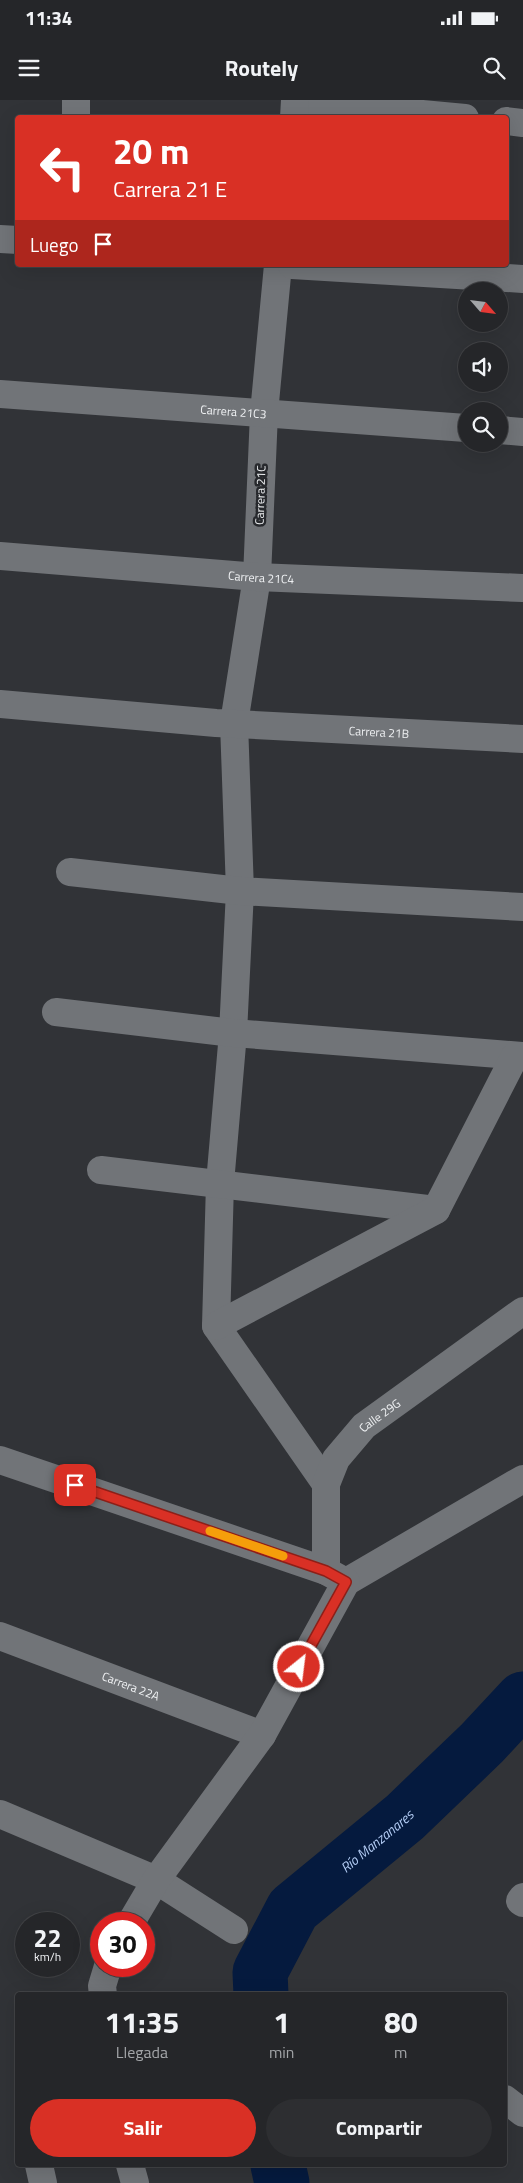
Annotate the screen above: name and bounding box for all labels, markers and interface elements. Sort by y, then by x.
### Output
text: 11:34 [25,3,72,32]
text: Routely [225,51,298,85]
icon: menu [15,54,43,82]
icon: search [480,54,508,82]
text: 20 m [113,124,189,178]
icon: left [30,135,95,200]
text: Carrera 21 E [113,172,227,206]
text: Luego [30,230,79,259]
icon: arrive [89,230,117,258]
north arrow [458,282,508,332]
map controls [458,282,508,452]
button: sound [458,342,508,392]
street label: Carrera 21C3 [200,399,267,423]
button: search [458,402,508,452]
street label: Carrera 21C [249,464,271,525]
street label: Carrera 21C4 [227,565,295,588]
street label: Carrera 21B [348,720,410,743]
street label: Calle 29G [353,1393,404,1436]
pin [54,1464,96,1506]
icon: arrive [61,1471,89,1499]
position arrow [272,1640,324,1692]
street label: Carrera 22A [99,1666,163,1705]
water label: Río Manzanares [335,1804,418,1877]
speed limit sign: 30 [90,1912,155,1977]
text: 22 [33,1919,62,1957]
text: km/h [34,1947,61,1966]
text: 11:35 [105,1999,179,2045]
text: 1 [273,1999,290,2045]
text: 80 [384,1999,417,2045]
text: Llegada [116,2040,168,2064]
text: min [269,2040,294,2064]
text: m [394,2040,407,2064]
button: Salir [30,2099,256,2157]
button: Compartir [266,2099,492,2157]

